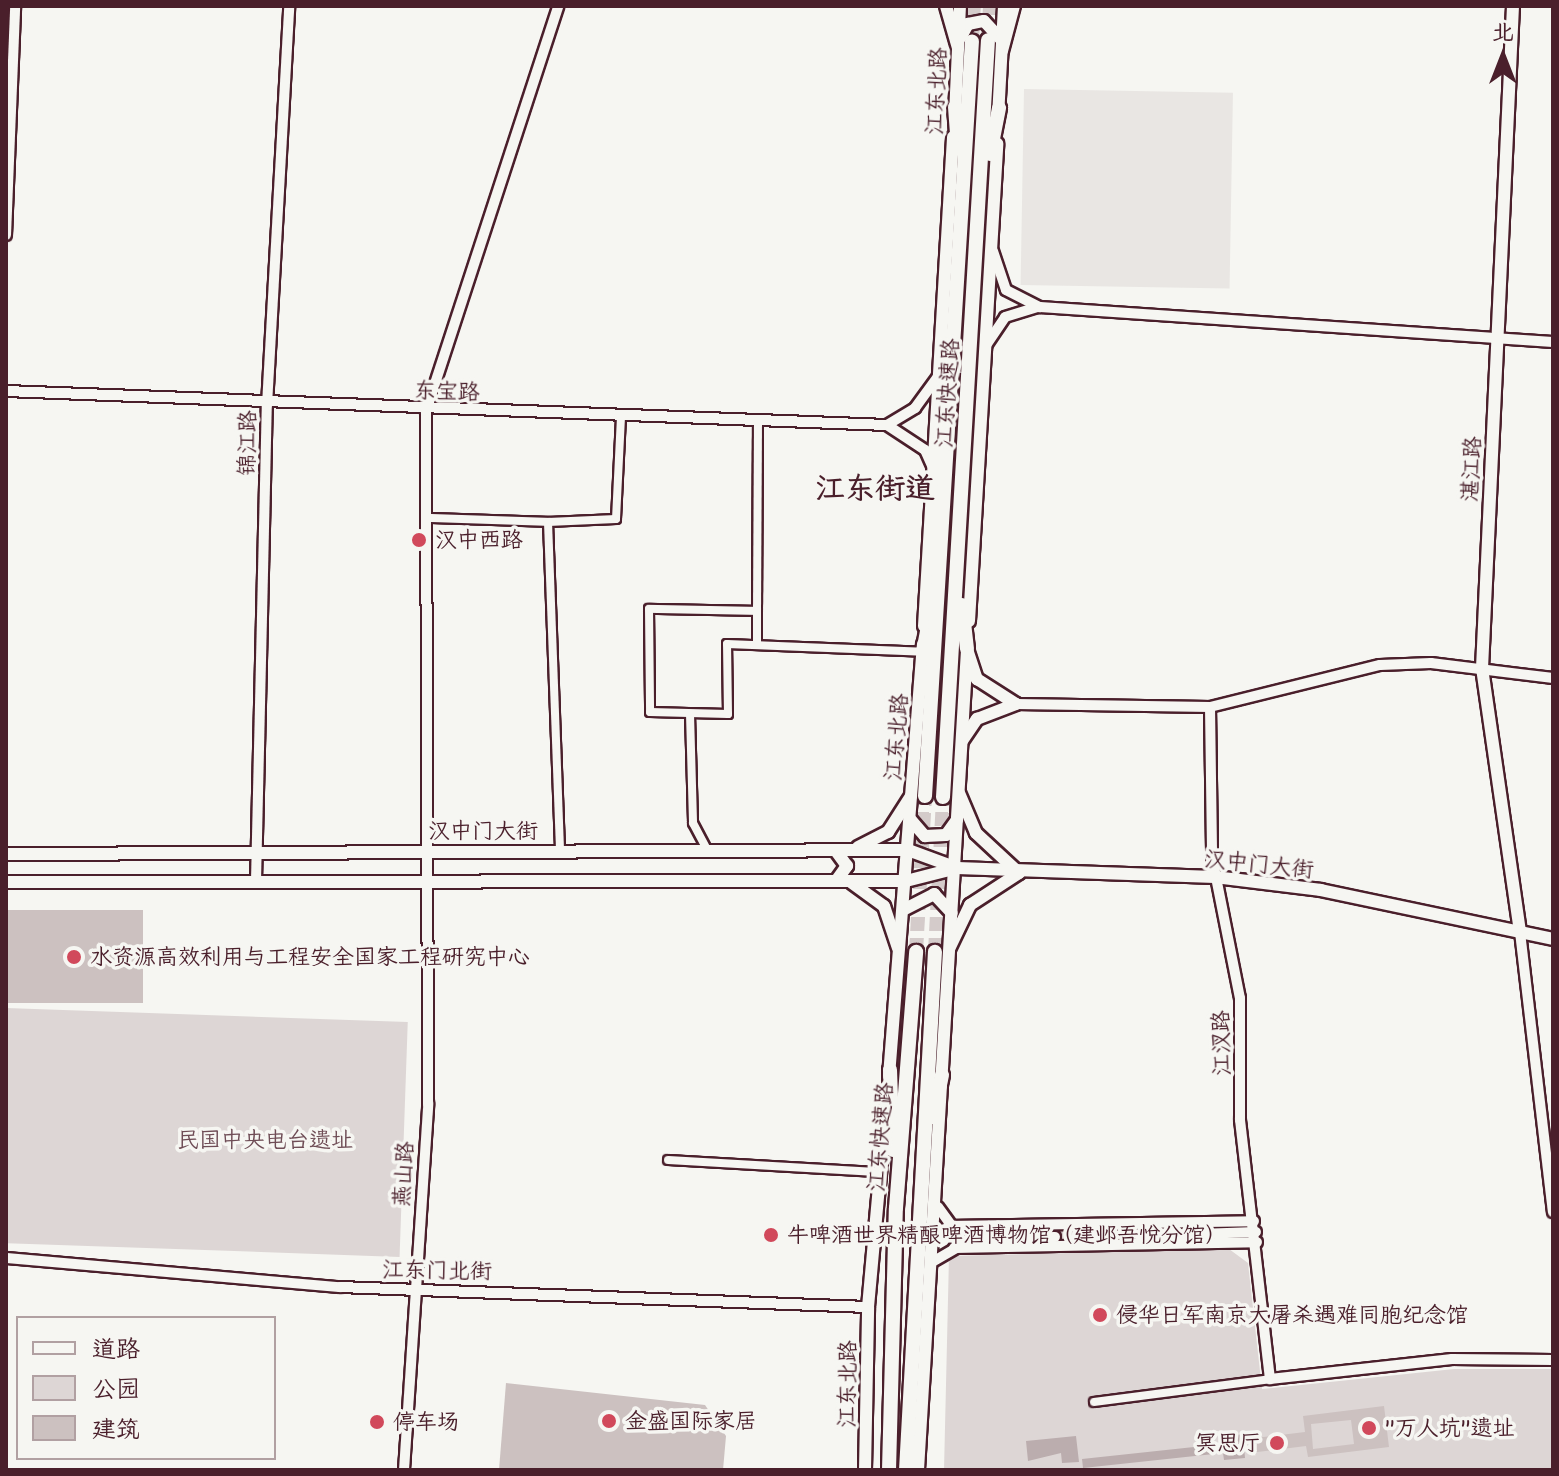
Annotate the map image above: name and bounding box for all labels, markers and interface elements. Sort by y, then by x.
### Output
north arrow [1463,16,1543,96]
text: 北 [1492,17,1514,46]
street label: 江东北路 [921,46,951,136]
street label: 江东快速路 [930,337,964,449]
street label: 东宝路 [414,377,480,405]
street label: 锦江路 [233,410,261,476]
street label: 湛江路 [1456,435,1486,503]
district label: 江东街道 [815,470,935,506]
place label: 汉中西路 [435,527,523,553]
marker: 汉中西路 [410,531,428,549]
street label: 江东北路 [879,692,913,782]
street label: 汉中门大街 [428,818,538,844]
street label: 汉中门大街 [1203,845,1315,883]
place label: 水资源高效利用与工程安全国家工程研究中心 [90,944,530,970]
marker: 水资源高效利用与工程安全国家工程研究中心 [65,948,83,966]
street label: 江汊路 [1207,1010,1235,1076]
street label: 江东快速路 [862,1081,898,1193]
park label: 民国中央电台遗址 [177,1127,353,1153]
street label: 燕山路 [388,1140,418,1208]
place label: 牛啤酒世界精酿啤酒博物馆（建邺吾悦分馆） [787,1222,1227,1248]
marker: 牛啤酒世界精酿啤酒博物馆（建邺吾悦分馆） [762,1226,780,1244]
street label: 江东门北街 [382,1256,492,1284]
place label: 侵华日军南京大屠杀遇难同胞纪念馆 [1116,1302,1468,1328]
marker: 侵华日军南京大屠杀遇难同胞纪念馆 [1091,1306,1109,1324]
legend [16,1316,276,1460]
text: 道路 [92,1333,140,1365]
street label: 江东北路 [833,1340,861,1428]
text: 公园 [92,1373,140,1405]
place label: 金盛国际家居 [625,1408,757,1434]
place label: 停车场 [393,1409,459,1435]
marker: 金盛国际家居 [600,1412,618,1430]
text: 建筑 [92,1413,140,1445]
marker: 停车场 [368,1413,386,1431]
place label: "万人坑"遗址 [1385,1415,1515,1441]
marker: "万人坑"遗址 [1360,1419,1378,1437]
place label: 冥思厅 [1195,1430,1261,1456]
marker: 冥思厅 [1268,1434,1286,1452]

